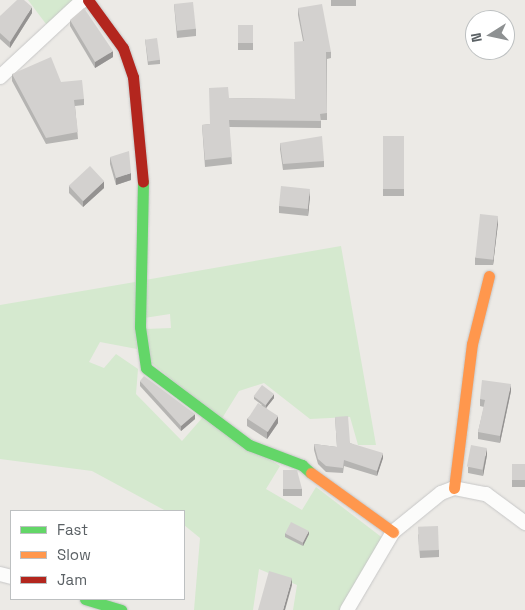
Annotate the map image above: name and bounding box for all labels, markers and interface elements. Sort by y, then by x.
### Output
north arrow [465,10,515,60]
text: N [467,31,486,44]
legend [10,510,185,600]
text: Fast [57,520,88,539]
text: Slow [57,545,91,564]
text: Jam [57,570,87,589]

